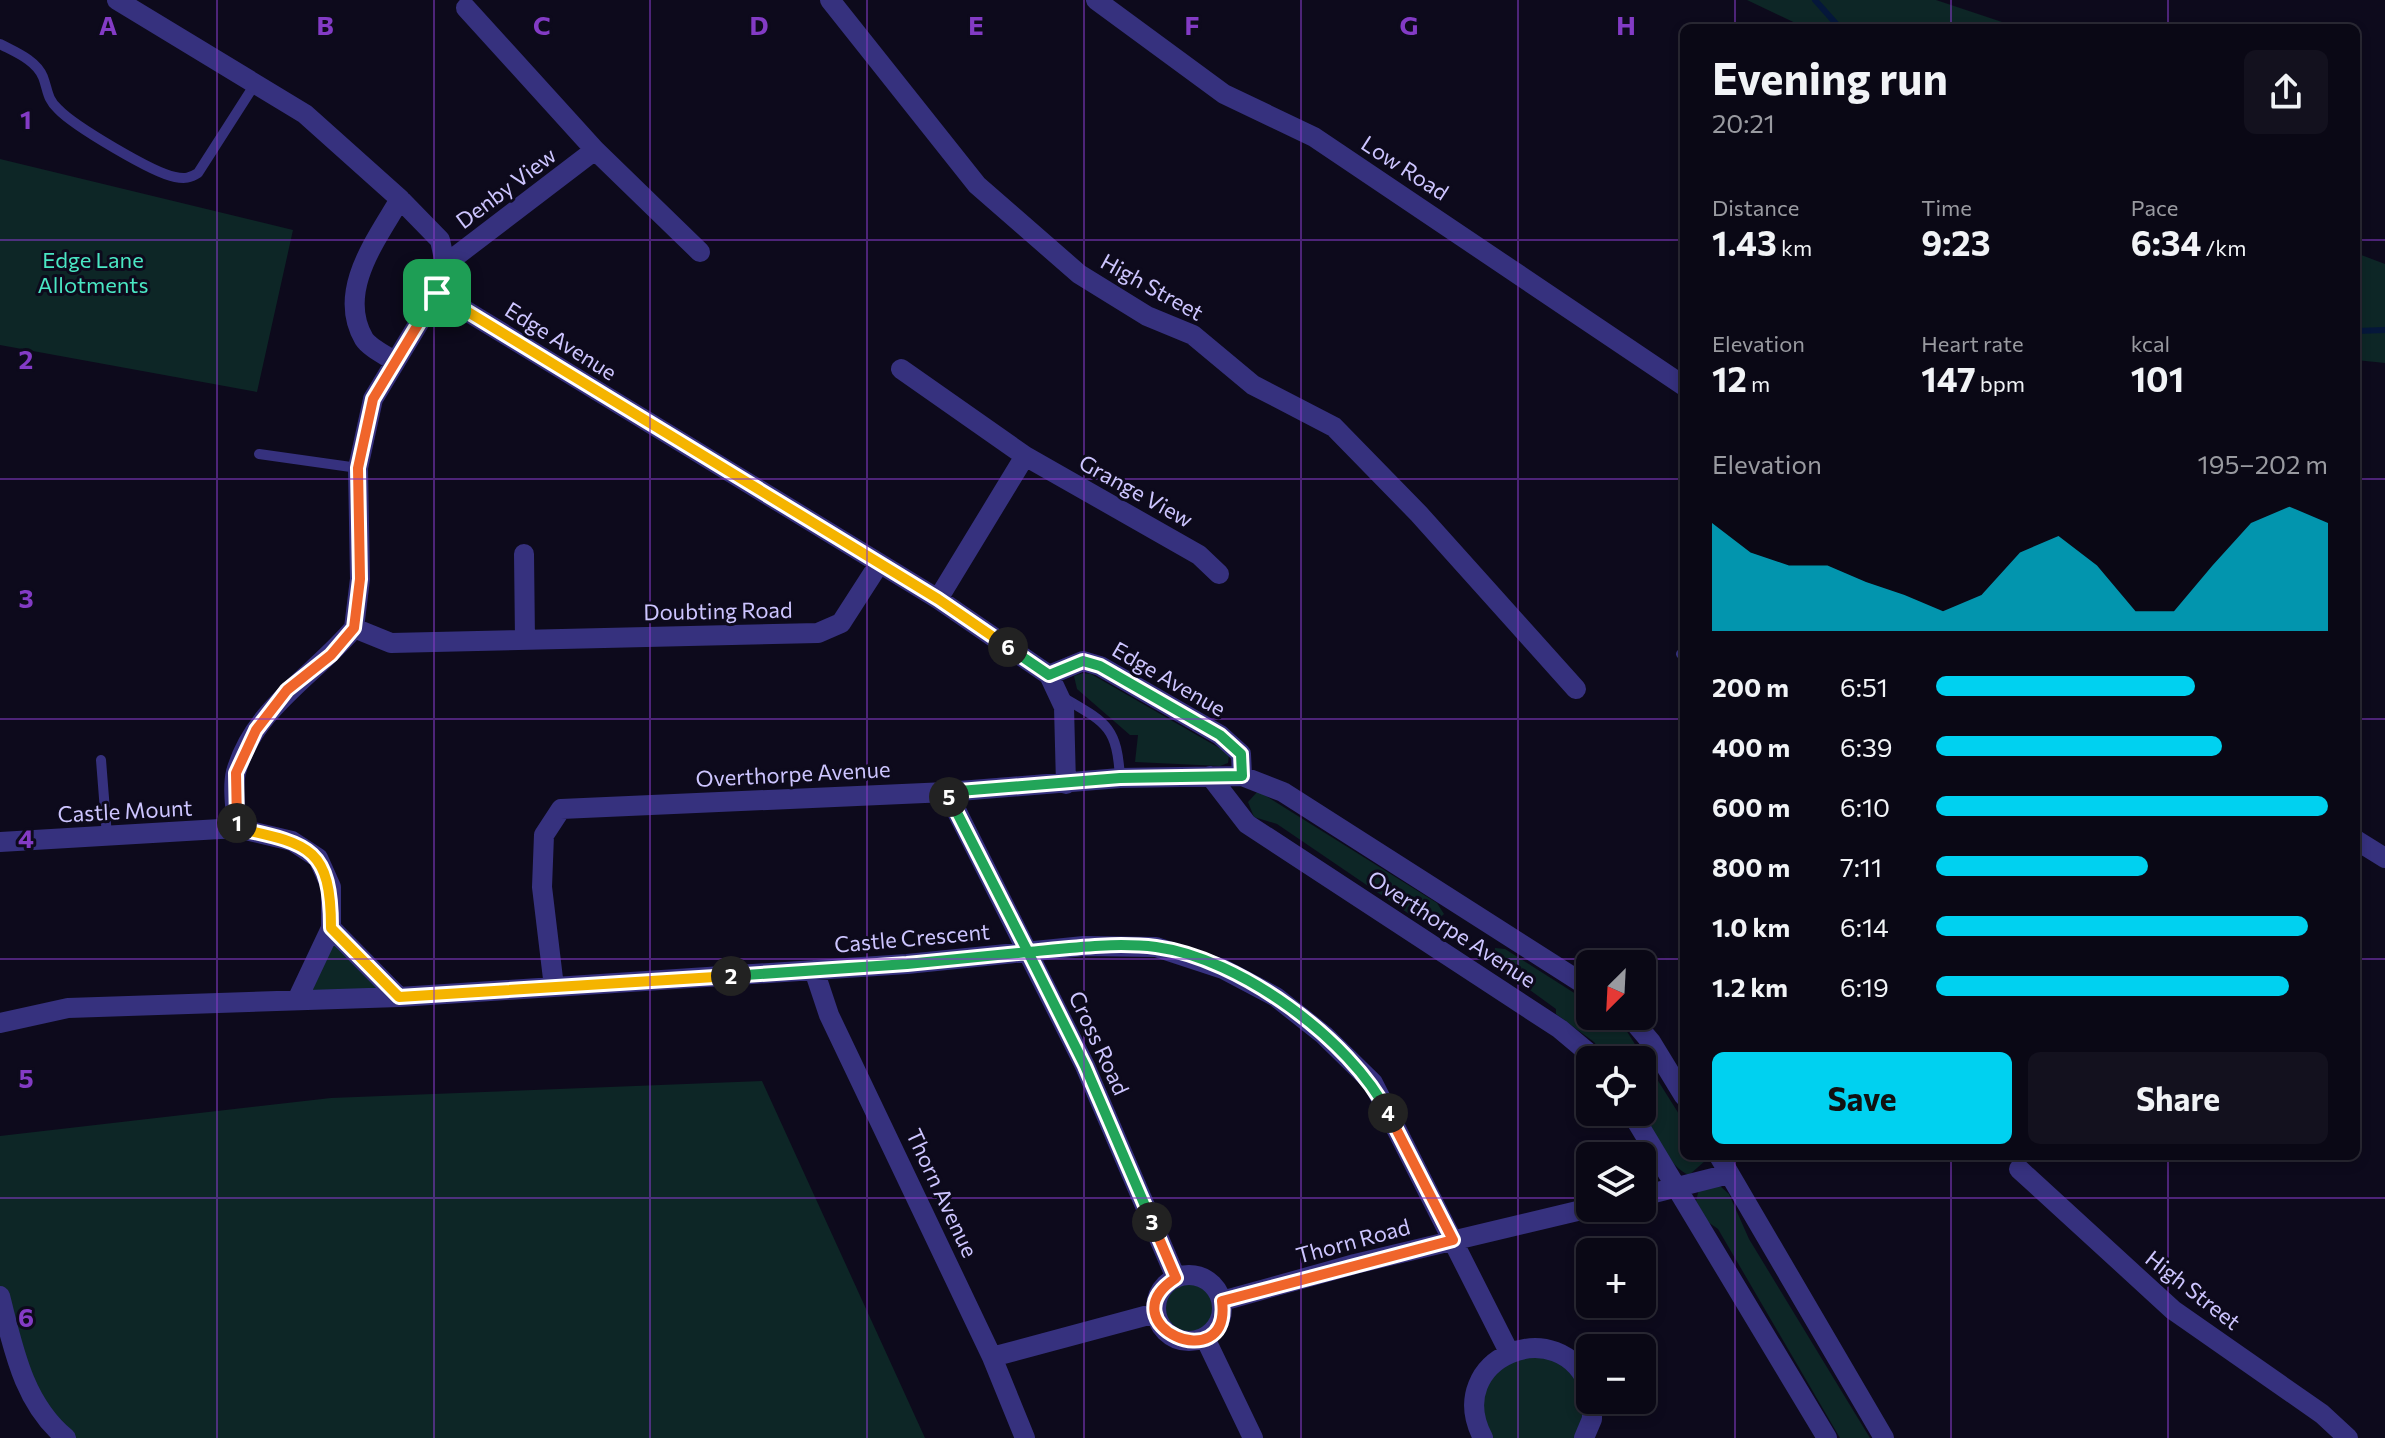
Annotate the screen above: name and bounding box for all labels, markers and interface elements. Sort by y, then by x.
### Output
text: A [99,9,118,40]
text: B [316,9,334,40]
text: C [533,9,551,40]
text: D [749,9,769,40]
text: E [968,9,984,40]
text: F [1184,9,1200,40]
text: G [1400,9,1418,40]
text: H [1616,9,1636,40]
text: Evening run [1712,50,1948,104]
button: share [2244,50,2328,134]
text: 1 [20,103,32,134]
text: 20:21 [1712,107,1775,138]
street label: Low Road [1357,129,1454,206]
street label: Denby View [450,141,561,234]
text: Distance [1712,194,1799,221]
text: Time [1921,194,1972,221]
text: Pace [2131,194,2178,221]
text: 1.43 [1712,221,1777,263]
text: 9:23 [1921,221,1990,263]
text: 6:34 [2131,221,2201,263]
text: km [1777,234,1812,261]
text: /km [2201,234,2246,261]
park label: Edge Lane Allotments [38,246,148,298]
street label: High Street [1096,247,1208,326]
pin [403,259,471,327]
icon: arrive [415,271,459,315]
street label: Edge Avenue [500,296,622,386]
text: Elevation [1712,330,1805,357]
text: Heart rate [1921,330,2024,357]
text: kcal [2131,330,2170,357]
text: 2 [19,343,33,374]
text: 12 [1712,357,1747,399]
text: 147 [1921,357,1976,399]
text: 101 [2131,357,2184,399]
text: m [1747,370,1770,397]
text: bpm [1976,370,2025,397]
street label: Grange View [1075,448,1198,533]
text: Elevation [1712,448,1822,479]
text: 195–202 m [2198,448,2328,479]
text: 3 [18,582,34,613]
street label: Doubting Road [643,596,793,625]
pin: 6 [988,627,1028,667]
text: 6 [1001,633,1015,660]
street label: Edge Avenue [1108,635,1231,722]
text: 200 m [1712,671,1789,702]
text: 6:51 [1840,671,1888,702]
text: 400 m [1712,731,1790,762]
text: 6:39 [1840,731,1893,762]
street label: Overthorpe Avenue [695,755,891,792]
pin: 5 [929,777,969,817]
text: 5 [943,783,955,810]
text: 600 m [1712,791,1790,822]
text: 6:10 [1840,791,1890,822]
street label: Castle Mount [57,793,193,828]
pin: 1 [217,803,257,843]
text: 1 [232,809,242,836]
text: 4 [18,822,34,853]
text: 800 m [1712,851,1790,882]
text: 7:11 [1840,851,1882,882]
street label: Overthorpe Avenue [1363,864,1541,993]
text: 1.0 km [1712,911,1790,942]
text: 6:14 [1840,911,1889,942]
street label: Castle Crescent [833,917,991,958]
north arrow [1576,950,1656,1030]
map controls [1576,950,1656,1414]
pin: 2 [711,956,751,996]
text: 2 [725,962,737,989]
text: 1.2 km [1712,971,1788,1002]
text: 6:19 [1840,971,1889,1002]
street label: Cross Road [1064,986,1135,1099]
button: locate [1576,1046,1656,1126]
button: Save [1712,1052,2012,1144]
button: Share [2028,1052,2328,1144]
text: 5 [18,1062,34,1093]
pin: 4 [1368,1093,1408,1133]
text: 4 [1381,1099,1395,1126]
street label: Thorn Avenue [901,1124,984,1261]
button: layers [1576,1142,1656,1222]
pin: 3 [1132,1202,1172,1242]
text: 3 [1146,1208,1158,1235]
street label: Thorn Road [1293,1212,1413,1269]
button: + [1576,1238,1656,1318]
street label: High Street [2140,1244,2246,1335]
text: 6 [18,1301,34,1332]
button: − [1576,1334,1656,1414]

